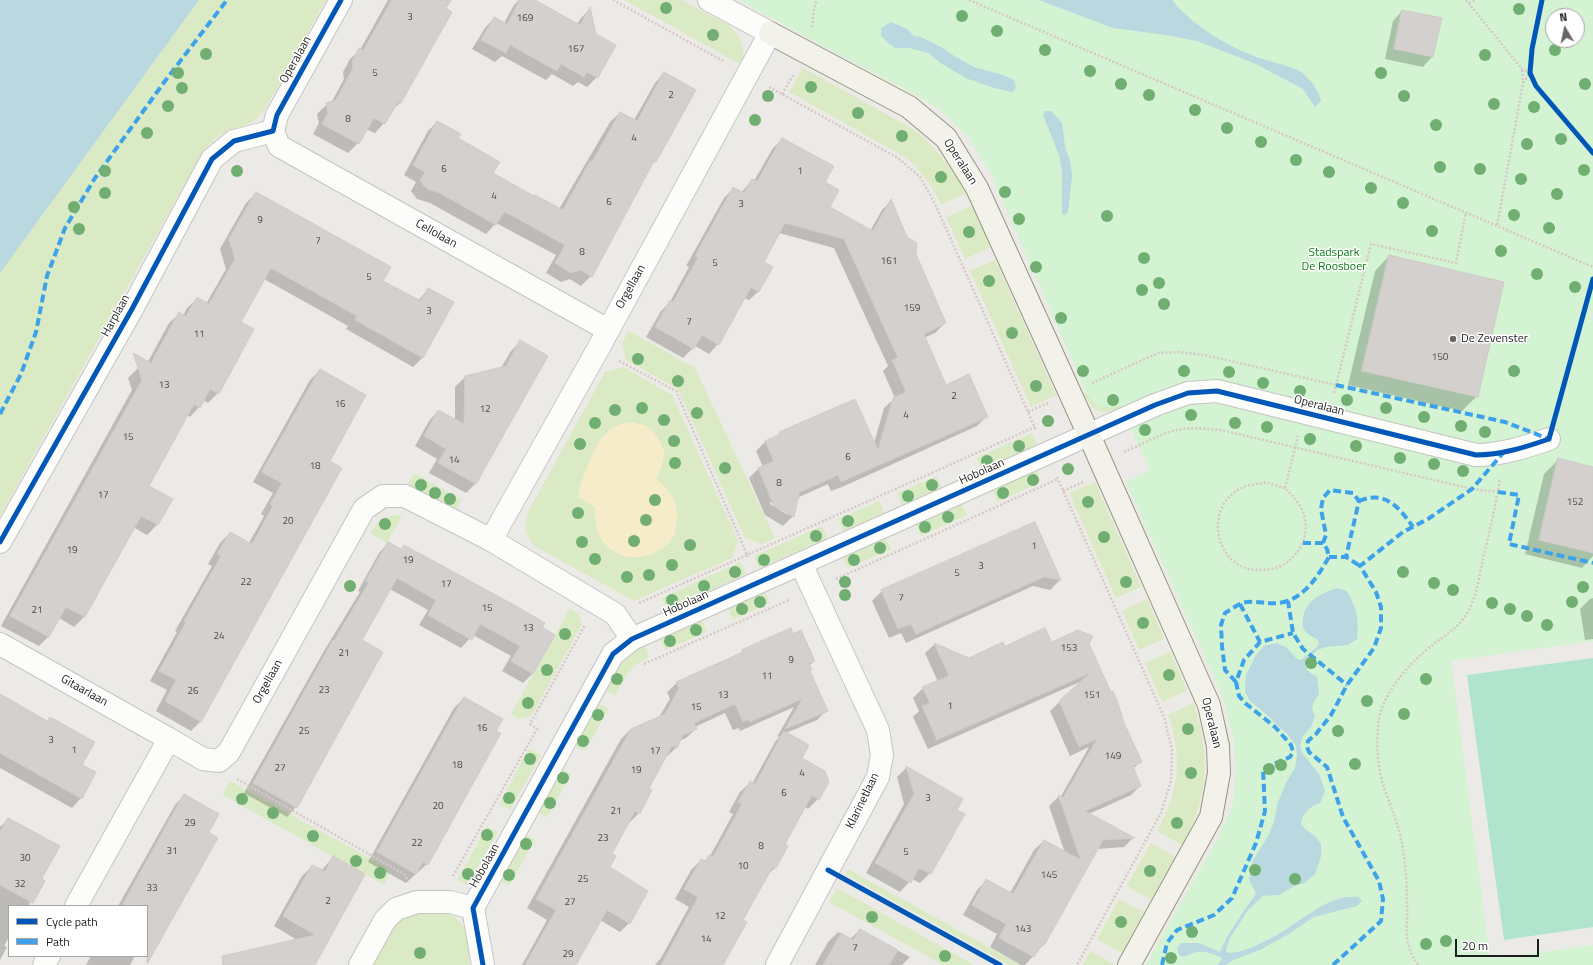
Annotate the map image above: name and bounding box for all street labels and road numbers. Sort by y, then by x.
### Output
street label: Operalaan [277,34,315,86]
street label: Operalaan [940,136,980,188]
street label: Cellolaan [413,217,459,251]
street label: Orgellaan [613,262,649,312]
street label: Harplaan [99,292,133,340]
street label: Operalaan [1292,393,1346,419]
street label: Hobolaan [957,456,1007,488]
street label: Hobolaan [661,588,711,620]
street label: Orgellaan [250,657,286,707]
street label: Gitaarlaan [58,672,110,710]
street label: Operalaan [1198,696,1224,750]
street label: Klarinetlaan [843,771,883,831]
street label: Hobolaan [467,841,503,891]

